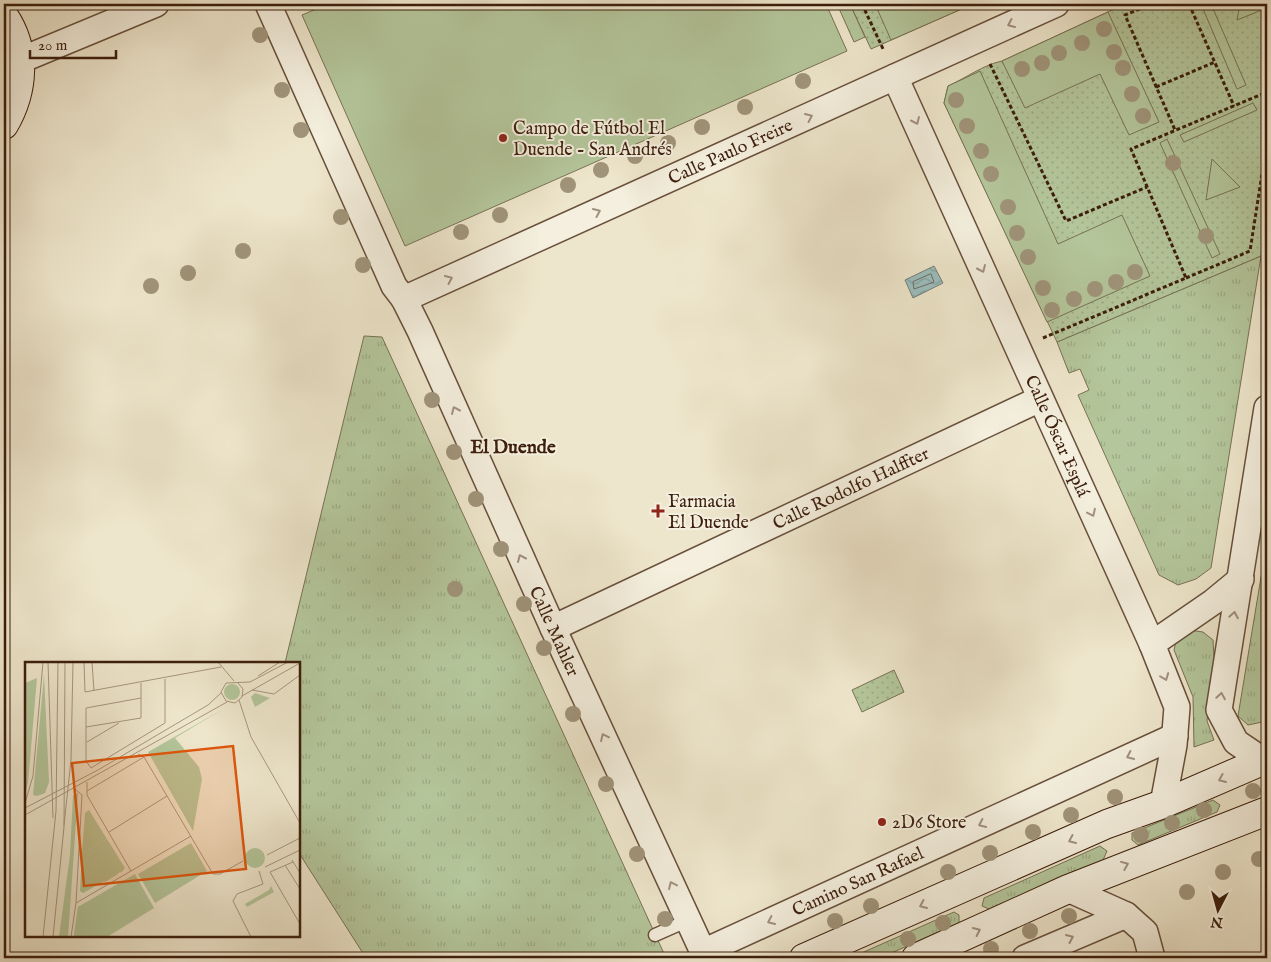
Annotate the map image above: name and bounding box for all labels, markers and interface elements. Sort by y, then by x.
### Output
one-way arrow [1007,17,1016,28]
scale bar [30,28,116,60]
text: 20 m [38,36,68,55]
one-way arrow [804,112,813,123]
street label: Calle Paulo Freire [665,115,797,191]
one-way arrow [909,116,920,125]
place label: Campo de Fútbol El Duende - San Andrés [513,118,672,162]
marker: Campo de Fútbol El Duende - San Andrés [497,132,509,144]
one-way arrow [592,208,601,219]
one-way arrow [975,264,986,273]
one-way arrow [444,275,453,285]
street label: Calle Óscar Esplá [1019,372,1094,501]
one-way arrow [451,406,462,415]
district label: El Duende [470,436,556,460]
street label: Calle Rodolfo Halffter [769,443,934,536]
place label: Farmacia El Duende [668,491,749,535]
marker: Farmacia El Duende [652,505,664,517]
one-way arrow [1086,508,1096,517]
one-way arrow [517,554,528,563]
street label: Calle Mahler [523,583,584,681]
one-way arrow [1229,611,1239,620]
inset map [25,662,300,937]
one-way arrow [1159,673,1169,681]
one-way arrow [1216,692,1226,700]
one-way arrow [599,733,610,742]
one-way arrow [1126,750,1135,761]
one-way arrow [1218,772,1227,783]
place label: 2D6 Store [892,812,966,835]
marker: 2D6 Store [876,816,888,828]
one-way arrow [979,818,988,828]
one-way arrow [1068,833,1077,844]
street label: Camino San Rafael [789,843,928,923]
one-way arrow [1120,861,1129,872]
one-way arrow [668,881,679,890]
north arrow [1194,884,1244,934]
one-way arrow [919,899,928,910]
text: N [1210,912,1225,932]
one-way arrow [767,914,776,925]
one-way arrow [972,926,981,937]
one-way arrow [1065,934,1074,945]

